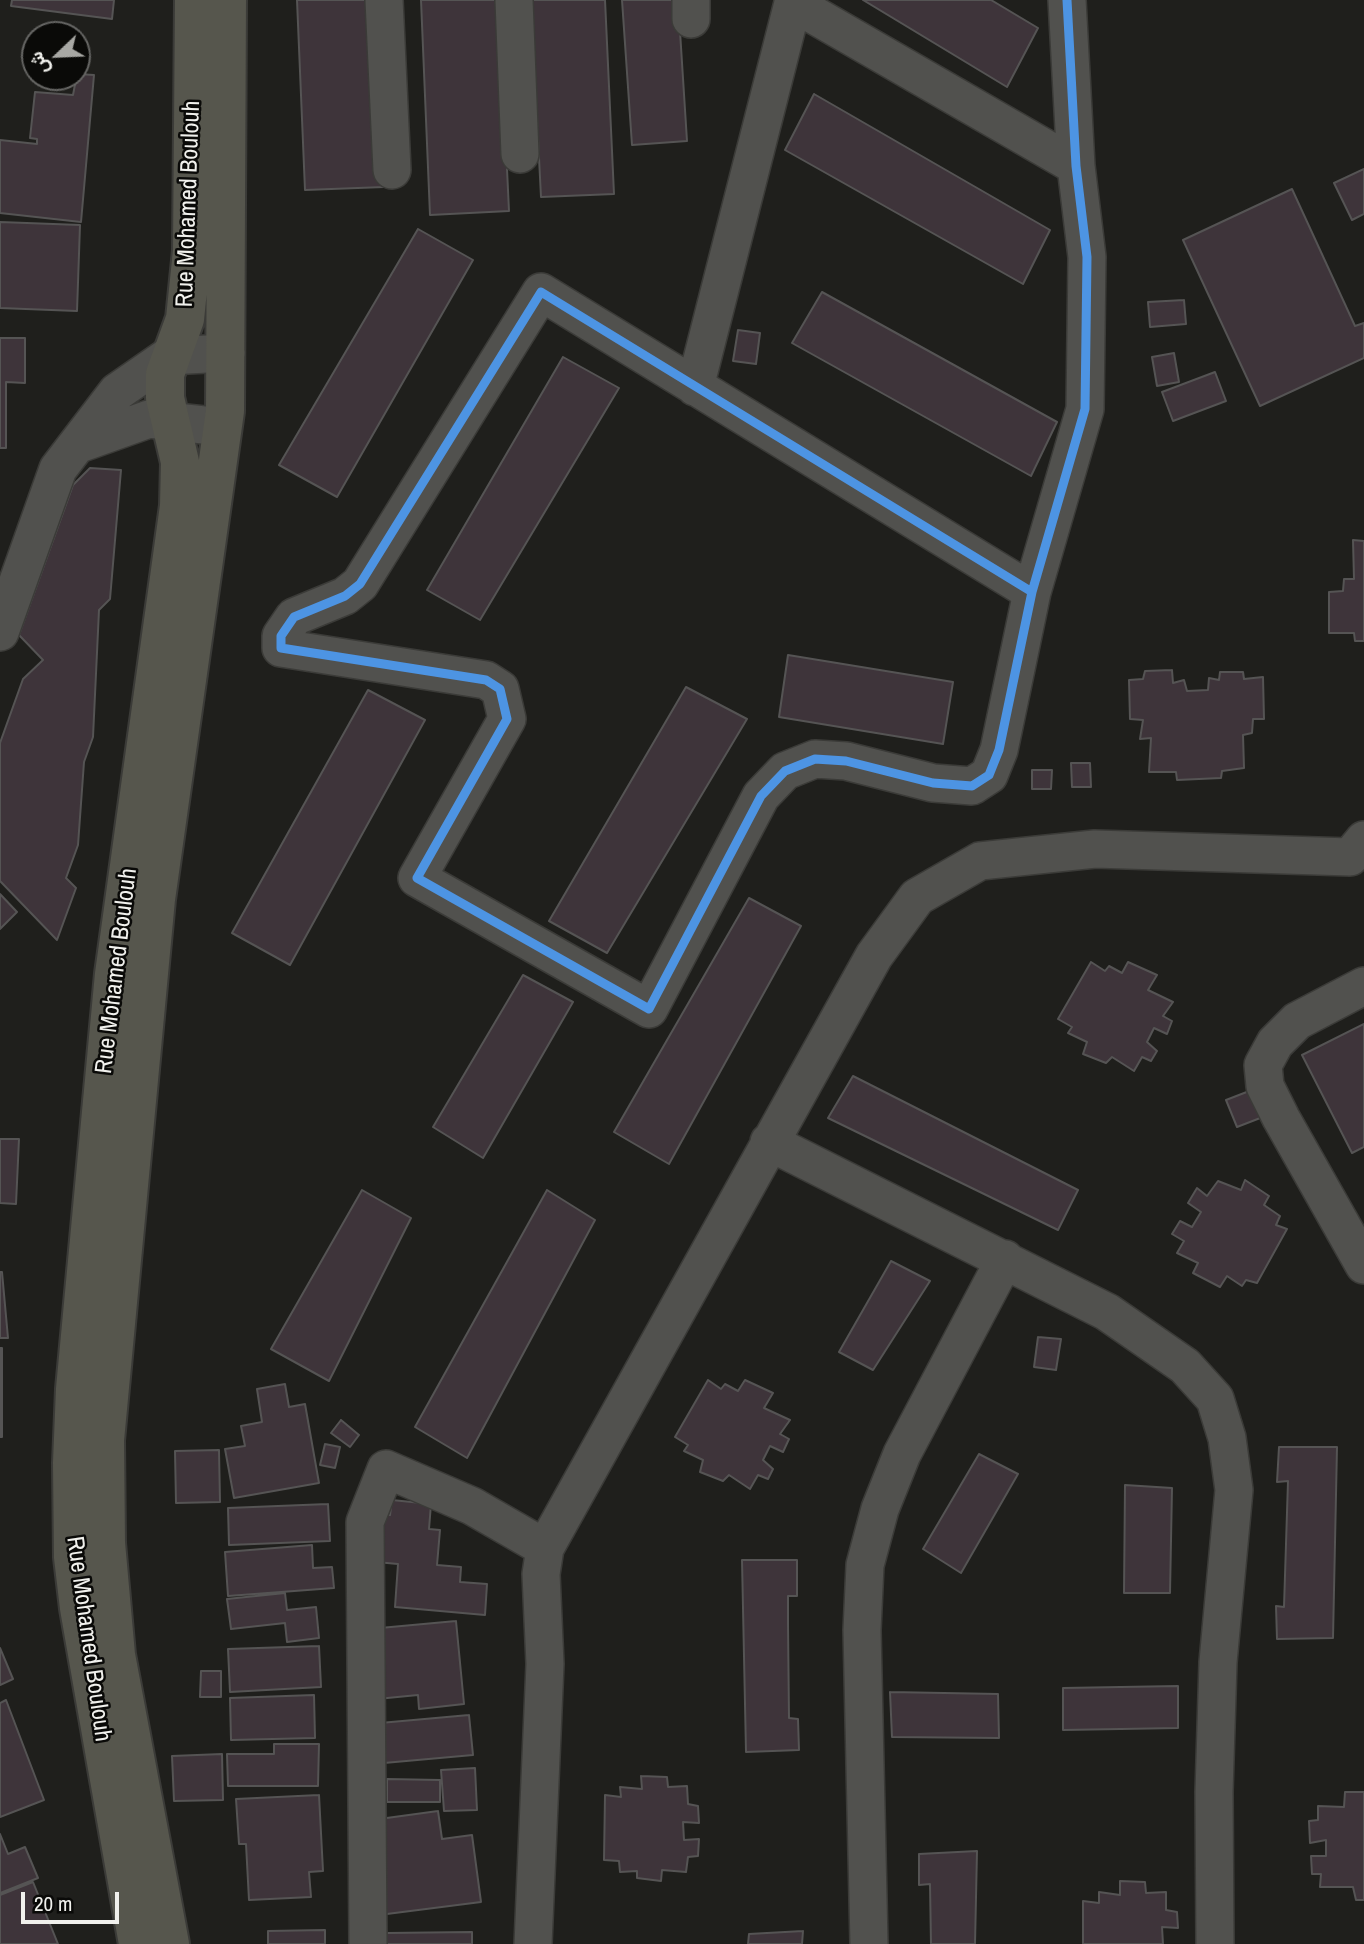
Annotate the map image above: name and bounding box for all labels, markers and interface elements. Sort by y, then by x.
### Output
north arrow [21,21,91,91]
text: ش [22,48,55,79]
street label: Rue Mohamed Boulouh [171,100,207,308]
street label: Rue Mohamed Boulouh [90,867,144,1075]
street label: Rue Mohamed Boulouh [59,1535,117,1743]
scale bar [24,1878,122,1922]
text: 20 m [34,1889,72,1918]

